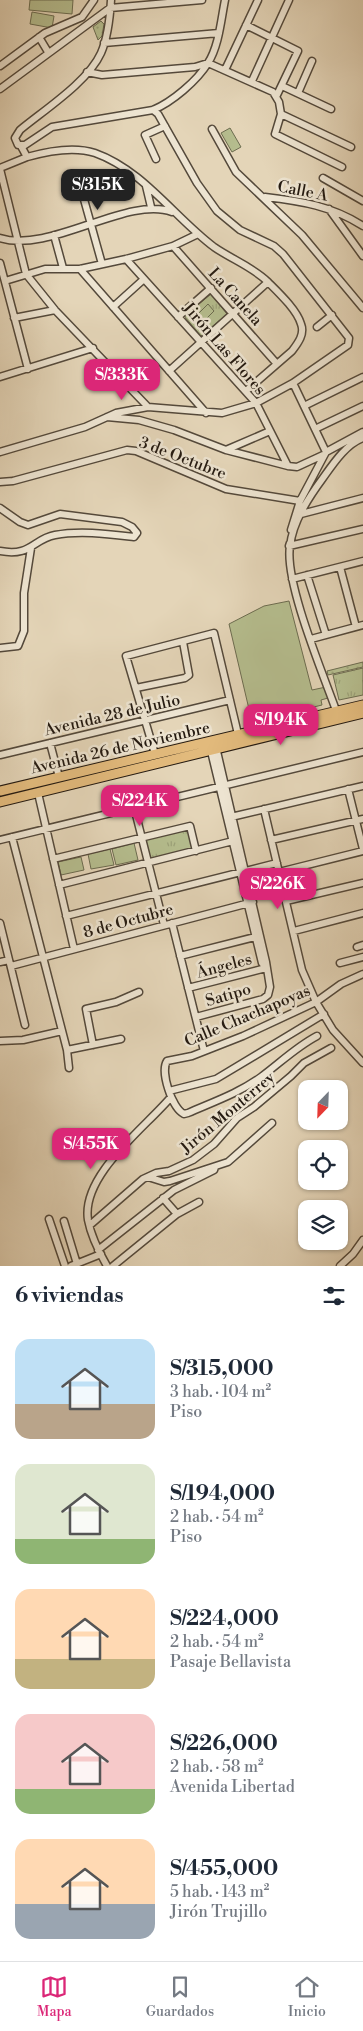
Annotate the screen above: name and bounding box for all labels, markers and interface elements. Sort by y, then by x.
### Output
pin: S/315K [57,168,139,211]
text: S/315K [72,175,124,195]
street label: Calle A [276,176,331,206]
street label: La Canela [204,263,267,331]
street label: Jirón Las Flores [178,297,270,399]
pin: S/333K [81,358,163,401]
text: S/333K [95,365,149,385]
street label: 3 de Octubre [136,432,229,484]
street label: Avenida 28 de Julio [41,690,182,741]
pin: S/194K [240,704,322,746]
text: S/194K [254,710,308,730]
street label: Avenida 26 de Noviembre [28,718,212,779]
pin: S/224K [99,784,181,827]
text: S/224K [112,791,168,811]
pin: S/226K [237,868,319,910]
text: S/226K [250,874,306,894]
street label: 8 de Octubre [81,899,176,943]
street label: Ángeles [193,947,254,983]
street label: Satipo [203,979,253,1011]
street label: Calle Chachapoyas [181,980,313,1051]
street label: Jirón Monterrey [176,1067,279,1159]
north arrow [298,1080,348,1130]
map controls [298,1080,348,1250]
pin: S/455K [50,1128,132,1170]
text: S/455K [63,1134,119,1154]
button: locate [298,1140,348,1190]
button: layers [298,1200,348,1250]
icon: filters [320,1282,348,1310]
text: 6 viviendas [15,1283,123,1309]
text: S/315,000 [170,1356,273,1382]
icon: home [55,1359,115,1419]
text: 3 hab. · 104 m² [170,1382,271,1402]
text: Piso [170,1402,202,1422]
text: S/194,000 [170,1481,275,1507]
icon: home [55,1484,115,1544]
text: 2 hab. · 54 m² [170,1507,264,1527]
text: Piso [170,1527,202,1547]
text: S/224,000 [170,1606,279,1632]
icon: home [55,1609,115,1669]
text: 2 hab. · 54 m² [170,1632,264,1652]
text: Pasaje Bellavista [170,1652,291,1672]
text: S/226,000 [170,1731,278,1757]
icon: home [55,1734,115,1794]
text: 2 hab. · 58 m² [170,1757,264,1777]
text: Avenida Libertad [170,1777,295,1797]
text: S/455,000 [170,1856,278,1882]
icon: home [55,1859,115,1919]
text: 5 hab. · 143 m² [170,1882,269,1902]
text: Jirón Trujillo [170,1902,267,1922]
tab: Mapa [37,1973,72,2021]
tab: Guardados [146,1973,214,2021]
tab: Inicio [288,1973,326,2021]

